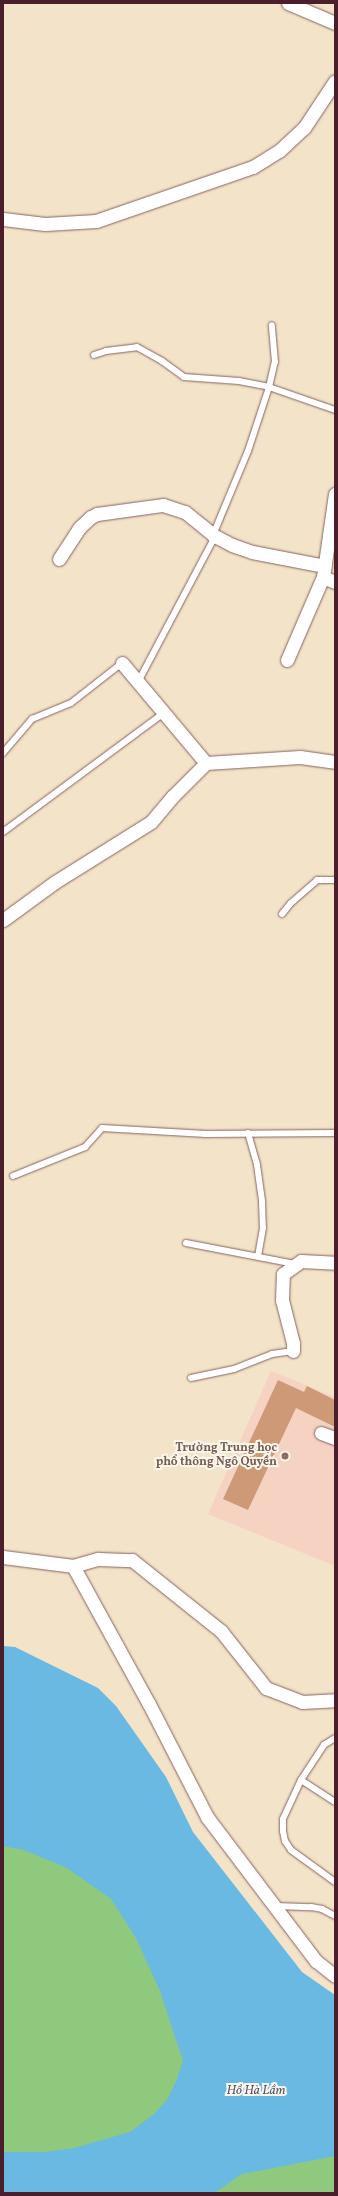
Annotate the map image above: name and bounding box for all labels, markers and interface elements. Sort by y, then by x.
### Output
place label: Trường Trung học phổ thông Ngô Quyền [156,1442,277,1470]
marker: Trường Trung học phổ thông Ngô Quyền [280,1451,290,1461]
water label: Hồ Hà Lầm [226,2083,286,2099]

